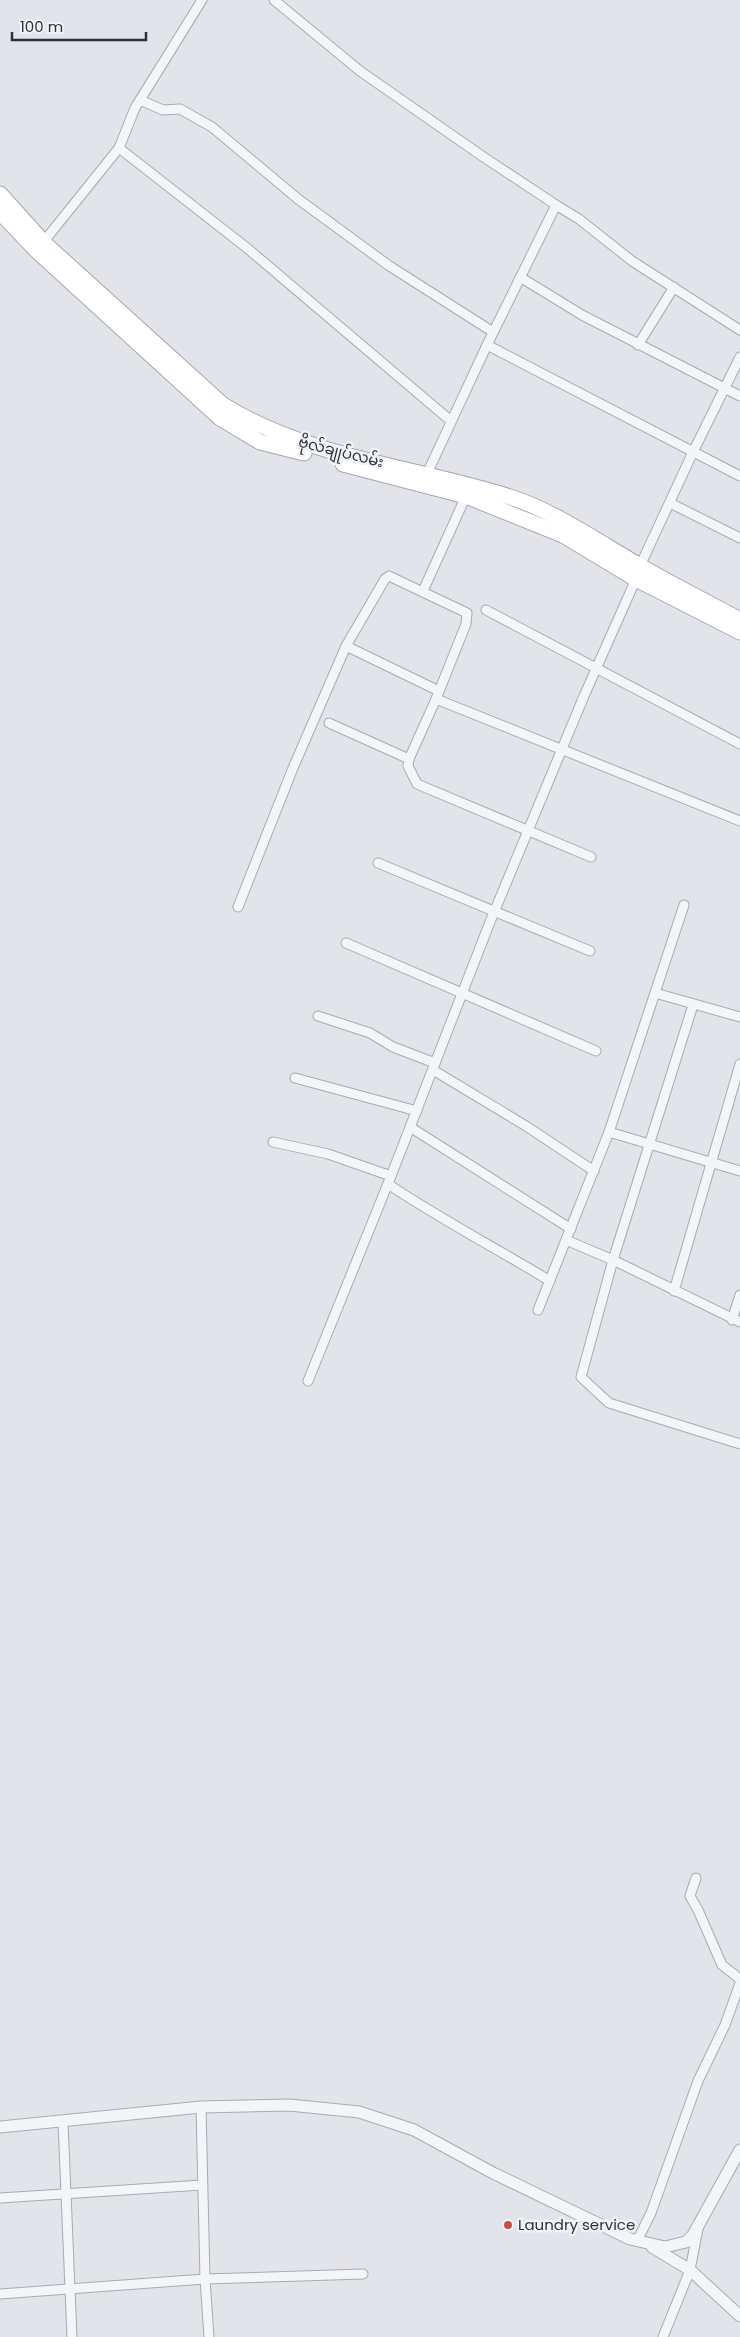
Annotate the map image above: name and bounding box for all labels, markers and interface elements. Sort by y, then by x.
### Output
scale bar [12,10,146,42]
text: 100 m [20,16,63,37]
street label: ဗိုလ်ချုပ်လမ်း [296,431,386,474]
place label: Laundry service [518,2214,635,2235]
marker: Laundry service [502,2219,514,2231]

